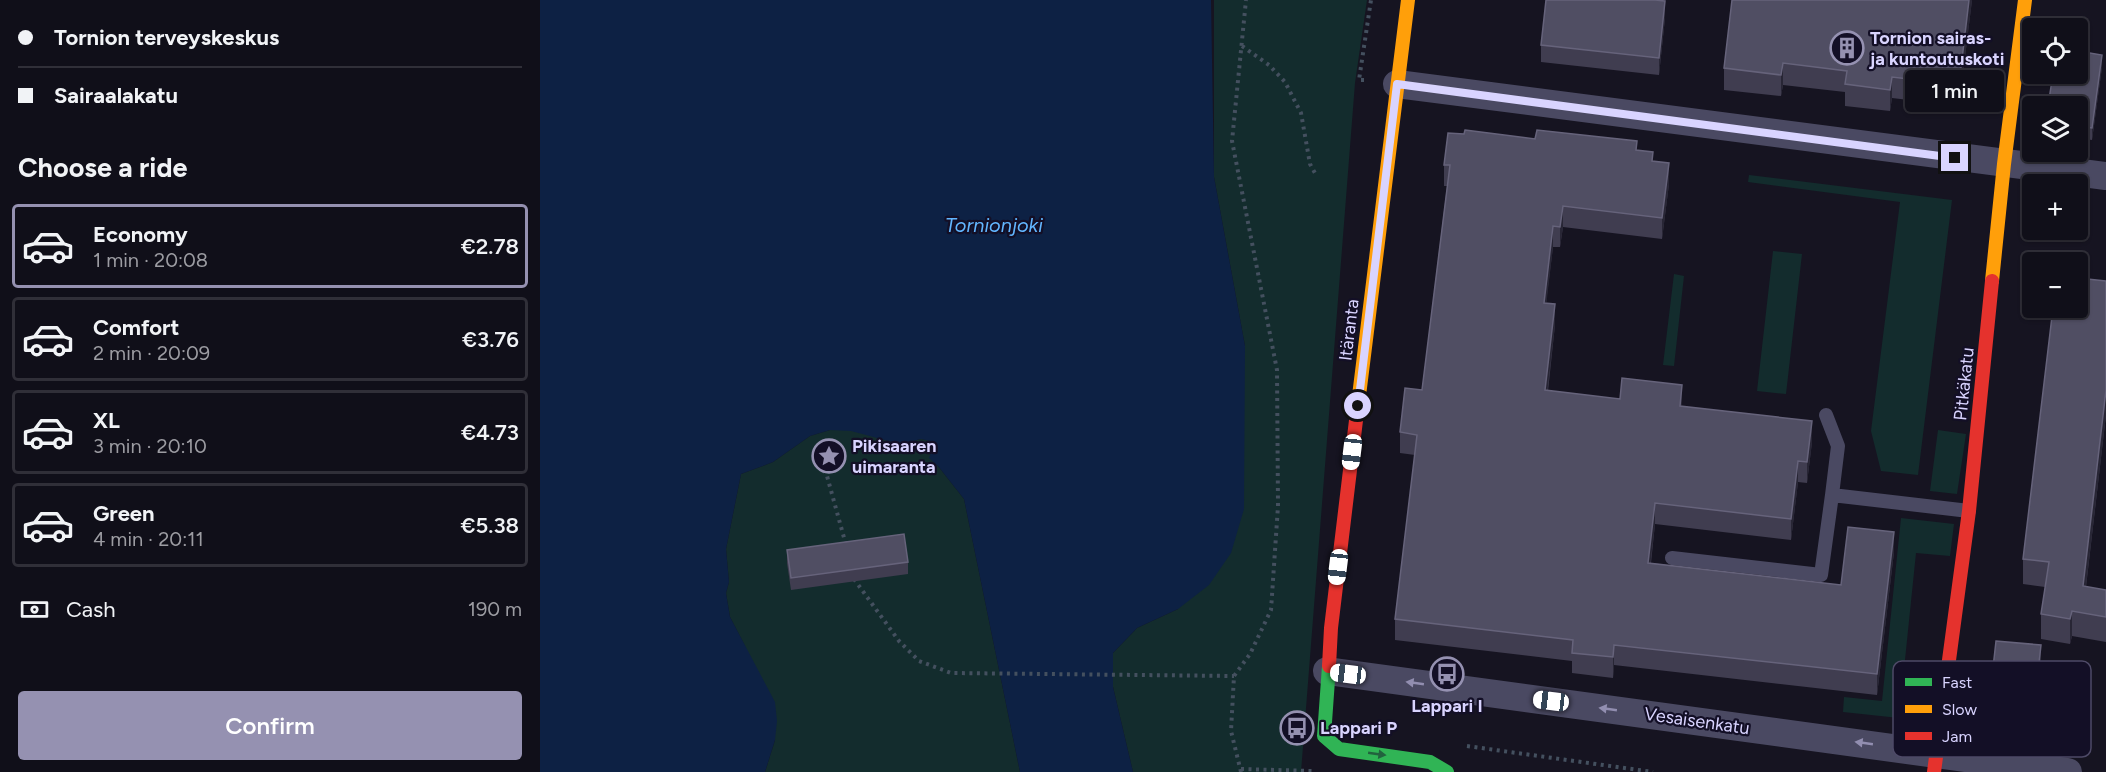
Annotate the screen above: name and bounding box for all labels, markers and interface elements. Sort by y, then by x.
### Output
map controls [2022,18,2088,318]
button: locate [2022,18,2088,84]
text: Tornion terveyskeskus [54,24,279,51]
place label: Tornion sairas- ja kuntoutuskoti [1868,27,2004,70]
building icon: Tornion sairas- ja kuntoutuskoti [1829,30,1865,66]
callout: 1 min [1906,71,2004,113]
text: 1 min [1931,79,1978,103]
text: Sairaalakatu [54,82,178,109]
button: layers [2022,96,2088,162]
route end [1941,144,1968,171]
text: Choose a ride [18,151,187,184]
button: + [2022,174,2088,240]
water label: Tornionjoki [945,213,1043,237]
icon: car [21,219,75,273]
text: Economy [93,221,188,248]
text: €2.78 [461,233,519,260]
text: 1 min · 20:08 [93,248,208,272]
button: − [2022,252,2088,318]
street label: Itäranta [1334,298,1364,362]
icon: car [21,312,75,366]
text: Comfort [93,314,179,341]
text: €3.76 [462,326,519,353]
text: 2 min · 20:09 [93,341,210,365]
street label: Pitkäkatu [1949,346,1979,422]
route start [1344,392,1371,419]
icon: car [21,405,75,459]
text: XL [93,407,120,434]
text: €4.73 [461,419,519,446]
car [1341,433,1363,471]
text: 3 min · 20:10 [93,434,207,458]
place label: Pikisaaren uimaranta [852,435,937,478]
place icon: Pikisaaren uimaranta [811,438,847,474]
icon: car [21,498,75,552]
text: Green [93,500,155,527]
text: €5.38 [461,512,519,539]
text: 4 min · 20:11 [93,527,204,551]
car [1327,548,1349,586]
icon: cash [18,593,51,626]
text: Cash [66,596,116,623]
text: 190 m [468,597,522,621]
bus stop icon: Lappari I [1429,656,1465,692]
legend [1893,661,2091,757]
car [1329,663,1367,685]
text: Fast [1942,673,1972,692]
one-way arrow [1405,679,1424,688]
car [1532,690,1570,712]
button: Confirm [18,691,522,760]
place label: Lappari I [1411,695,1483,717]
text: Slow [1942,700,1977,719]
street label: Vesaisenkatu [1643,703,1751,739]
one-way arrow [1599,704,1618,714]
bus stop icon: Lappari P [1279,710,1315,746]
place label: Lappari P [1320,717,1397,739]
text: Jam [1942,727,1972,746]
one-way arrow [1854,739,1873,748]
one-way arrow [1368,750,1387,759]

